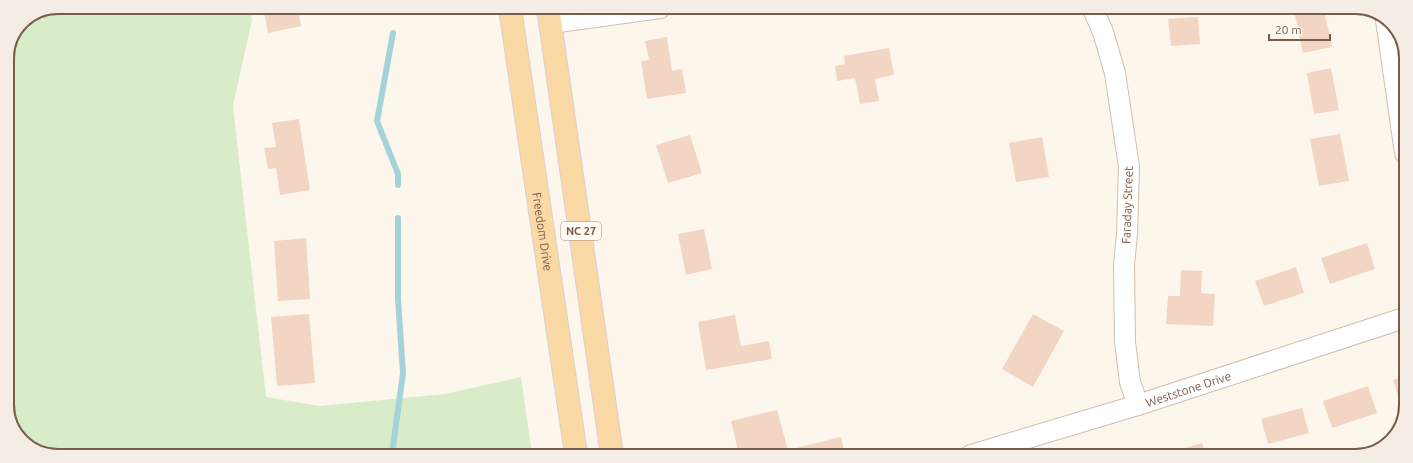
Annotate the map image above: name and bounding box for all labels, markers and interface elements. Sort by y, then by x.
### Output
scale bar [1269,16,1330,42]
text: 20 m [1275,23,1302,36]
street label: Faraday Street [1119,166,1135,244]
street label: Freedom Drive [531,191,555,272]
road number: NC 27 [561,222,601,240]
street label: Weststone Drive [1144,369,1232,409]

